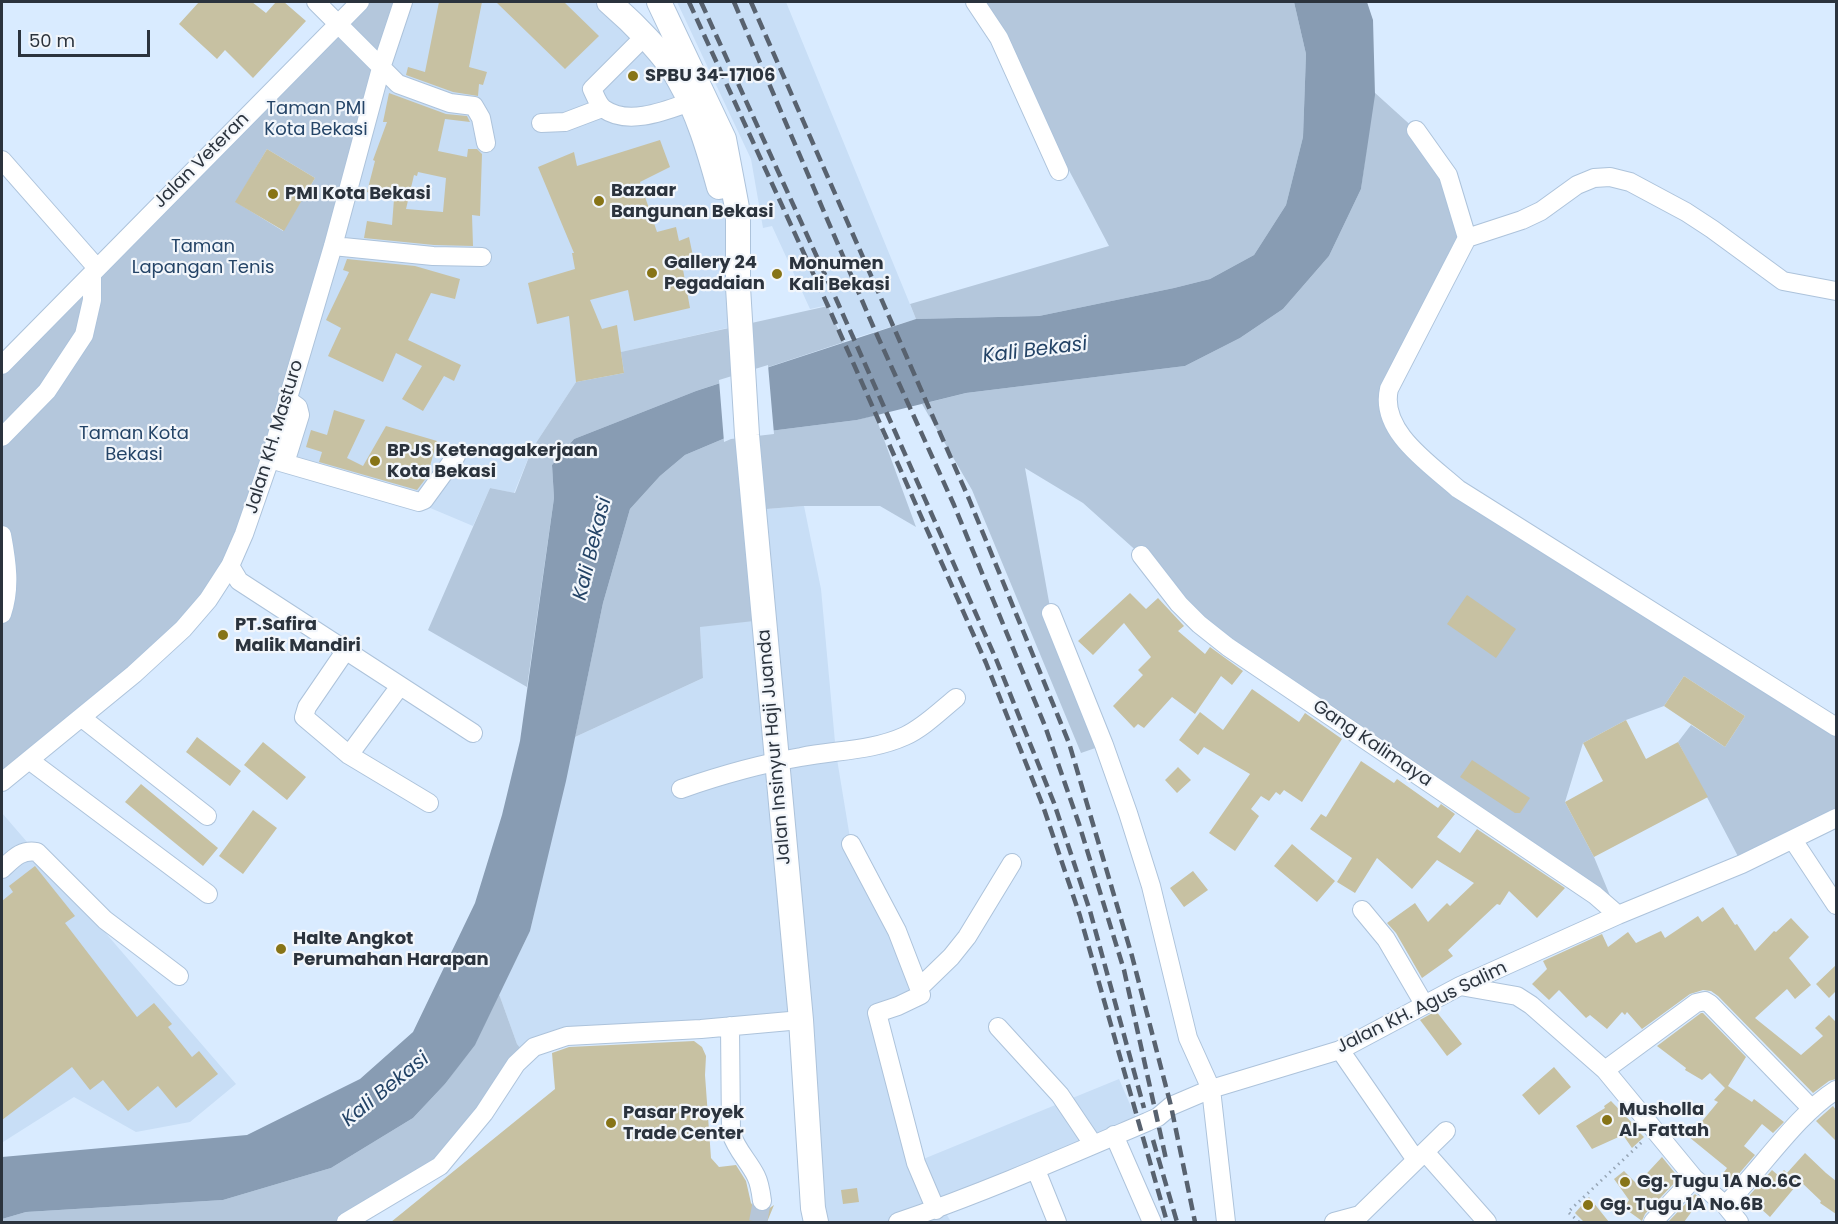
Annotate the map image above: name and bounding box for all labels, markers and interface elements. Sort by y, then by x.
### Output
scale bar [21,18,153,56]
text: 50 m [29,28,75,53]
place label: SPBU 34-17106 [645,65,776,87]
marker: SPBU 34-17106 [626,69,640,83]
park label: Taman PMI Kota Bekasi [264,98,368,140]
street label: Jalan Veteran [150,109,254,213]
place label: Bazaar Bangunan Bekasi [611,180,774,222]
place label: PMI Kota Bekasi [285,183,431,205]
marker: PMI Kota Bekasi [266,187,280,201]
marker: Bazaar Bangunan Bekasi [592,194,606,208]
park label: Taman Lapangan Tenis [132,236,274,278]
place label: Gallery 24 Pegadaian [664,252,765,294]
place label: Monumen Kali Bekasi [789,253,890,296]
marker: Gallery 24 Pegadaian [645,266,659,280]
marker: Monumen Kali Bekasi [770,267,784,281]
water label: Kali Bekasi [981,333,1089,369]
street label: Jalan KH. Masturo [241,357,309,517]
park label: Taman Kota Bekasi [79,423,189,466]
place label: BPJS Ketenagakerjaan Kota Bekasi [387,440,598,482]
marker: BPJS Ketenagakerjaan Kota Bekasi [368,454,382,468]
water label: Kali Bekasi [569,495,617,603]
place label: PT.Safira Malik Mandiri [235,614,361,656]
marker: PT.Safira Malik Mandiri [216,628,230,642]
street label: Jalan Insinyur Haji Juanda [754,628,796,866]
street label: Gang Kalimaya [1308,696,1436,792]
place label: Halte Angkot Perumahan Harapan [293,928,489,970]
marker: Halte Angkot Perumahan Harapan [274,942,288,956]
street label: Jalan KH. Agus Salim [1333,957,1511,1059]
water label: Kali Bekasi [338,1048,434,1132]
place label: Musholla Al-Fattah [1619,1099,1709,1142]
place label: Pasar Proyek Trade Center [623,1102,744,1144]
marker: Musholla Al-Fattah [1600,1113,1614,1127]
marker: Pasar Proyek Trade Center [604,1116,618,1130]
place label: Gg. Tugu 1A No.6C [1637,1171,1802,1193]
marker: Gg. Tugu 1A No.6C [1618,1175,1632,1189]
place label: Gg. Tugu 1A No.6B [1600,1194,1763,1216]
marker: Gg. Tugu 1A No.6B [1581,1198,1595,1212]

